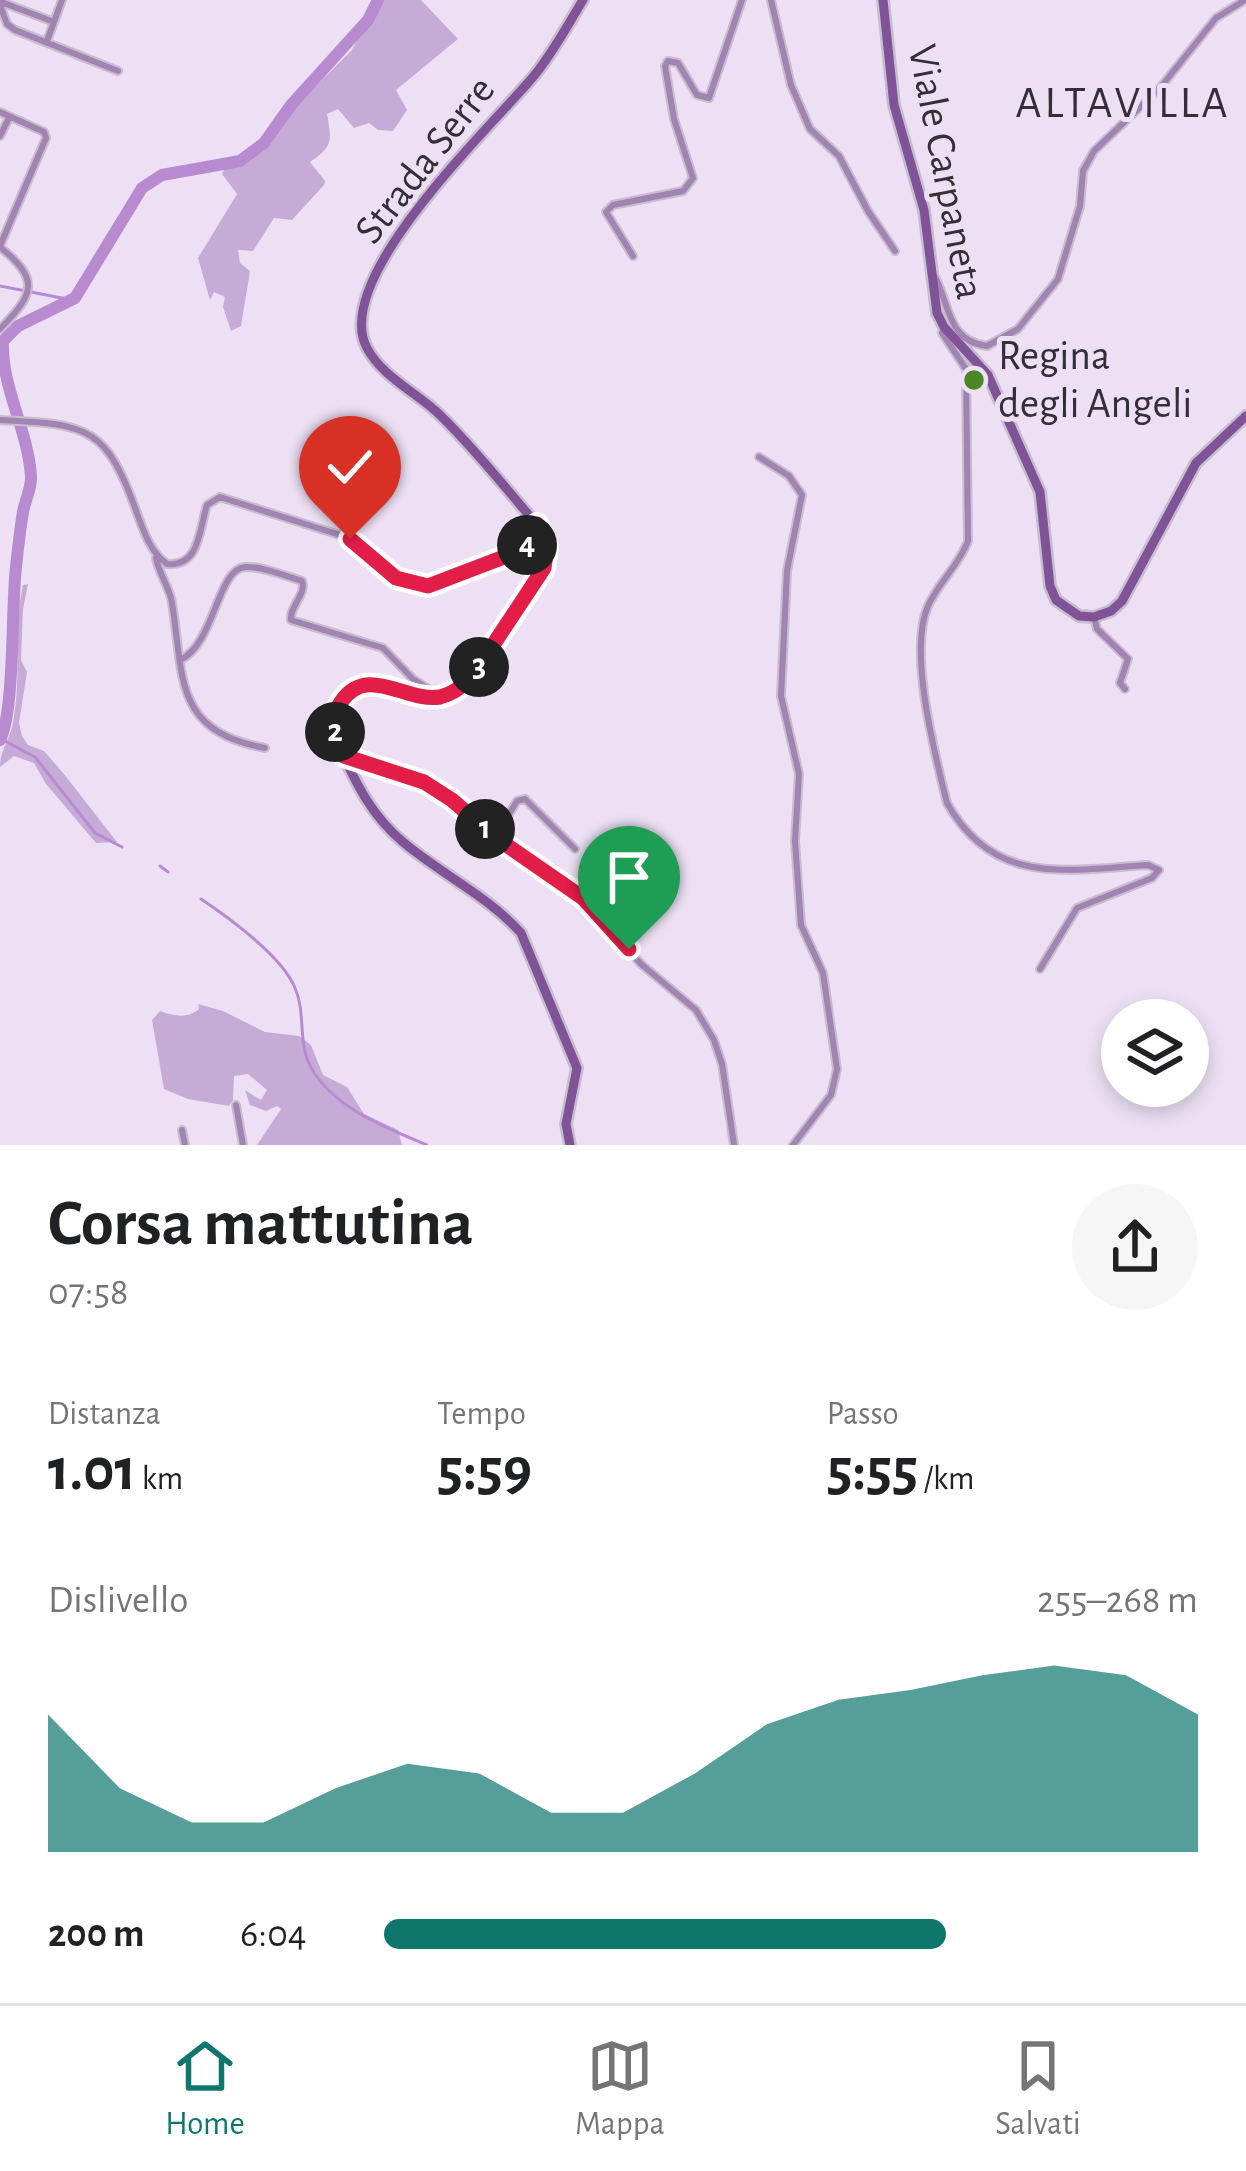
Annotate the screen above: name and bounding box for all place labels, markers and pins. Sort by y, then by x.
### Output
place label: Regina degli Angeli [998,335,1193,425]
marker: Regina degli Angeli [961,367,987,393]
pin [299,416,401,539]
pin: 4 [497,515,557,575]
pin: 3 [449,637,509,697]
pin: 2 [305,702,365,762]
pin: 1 [455,799,515,859]
pin [578,826,680,949]

